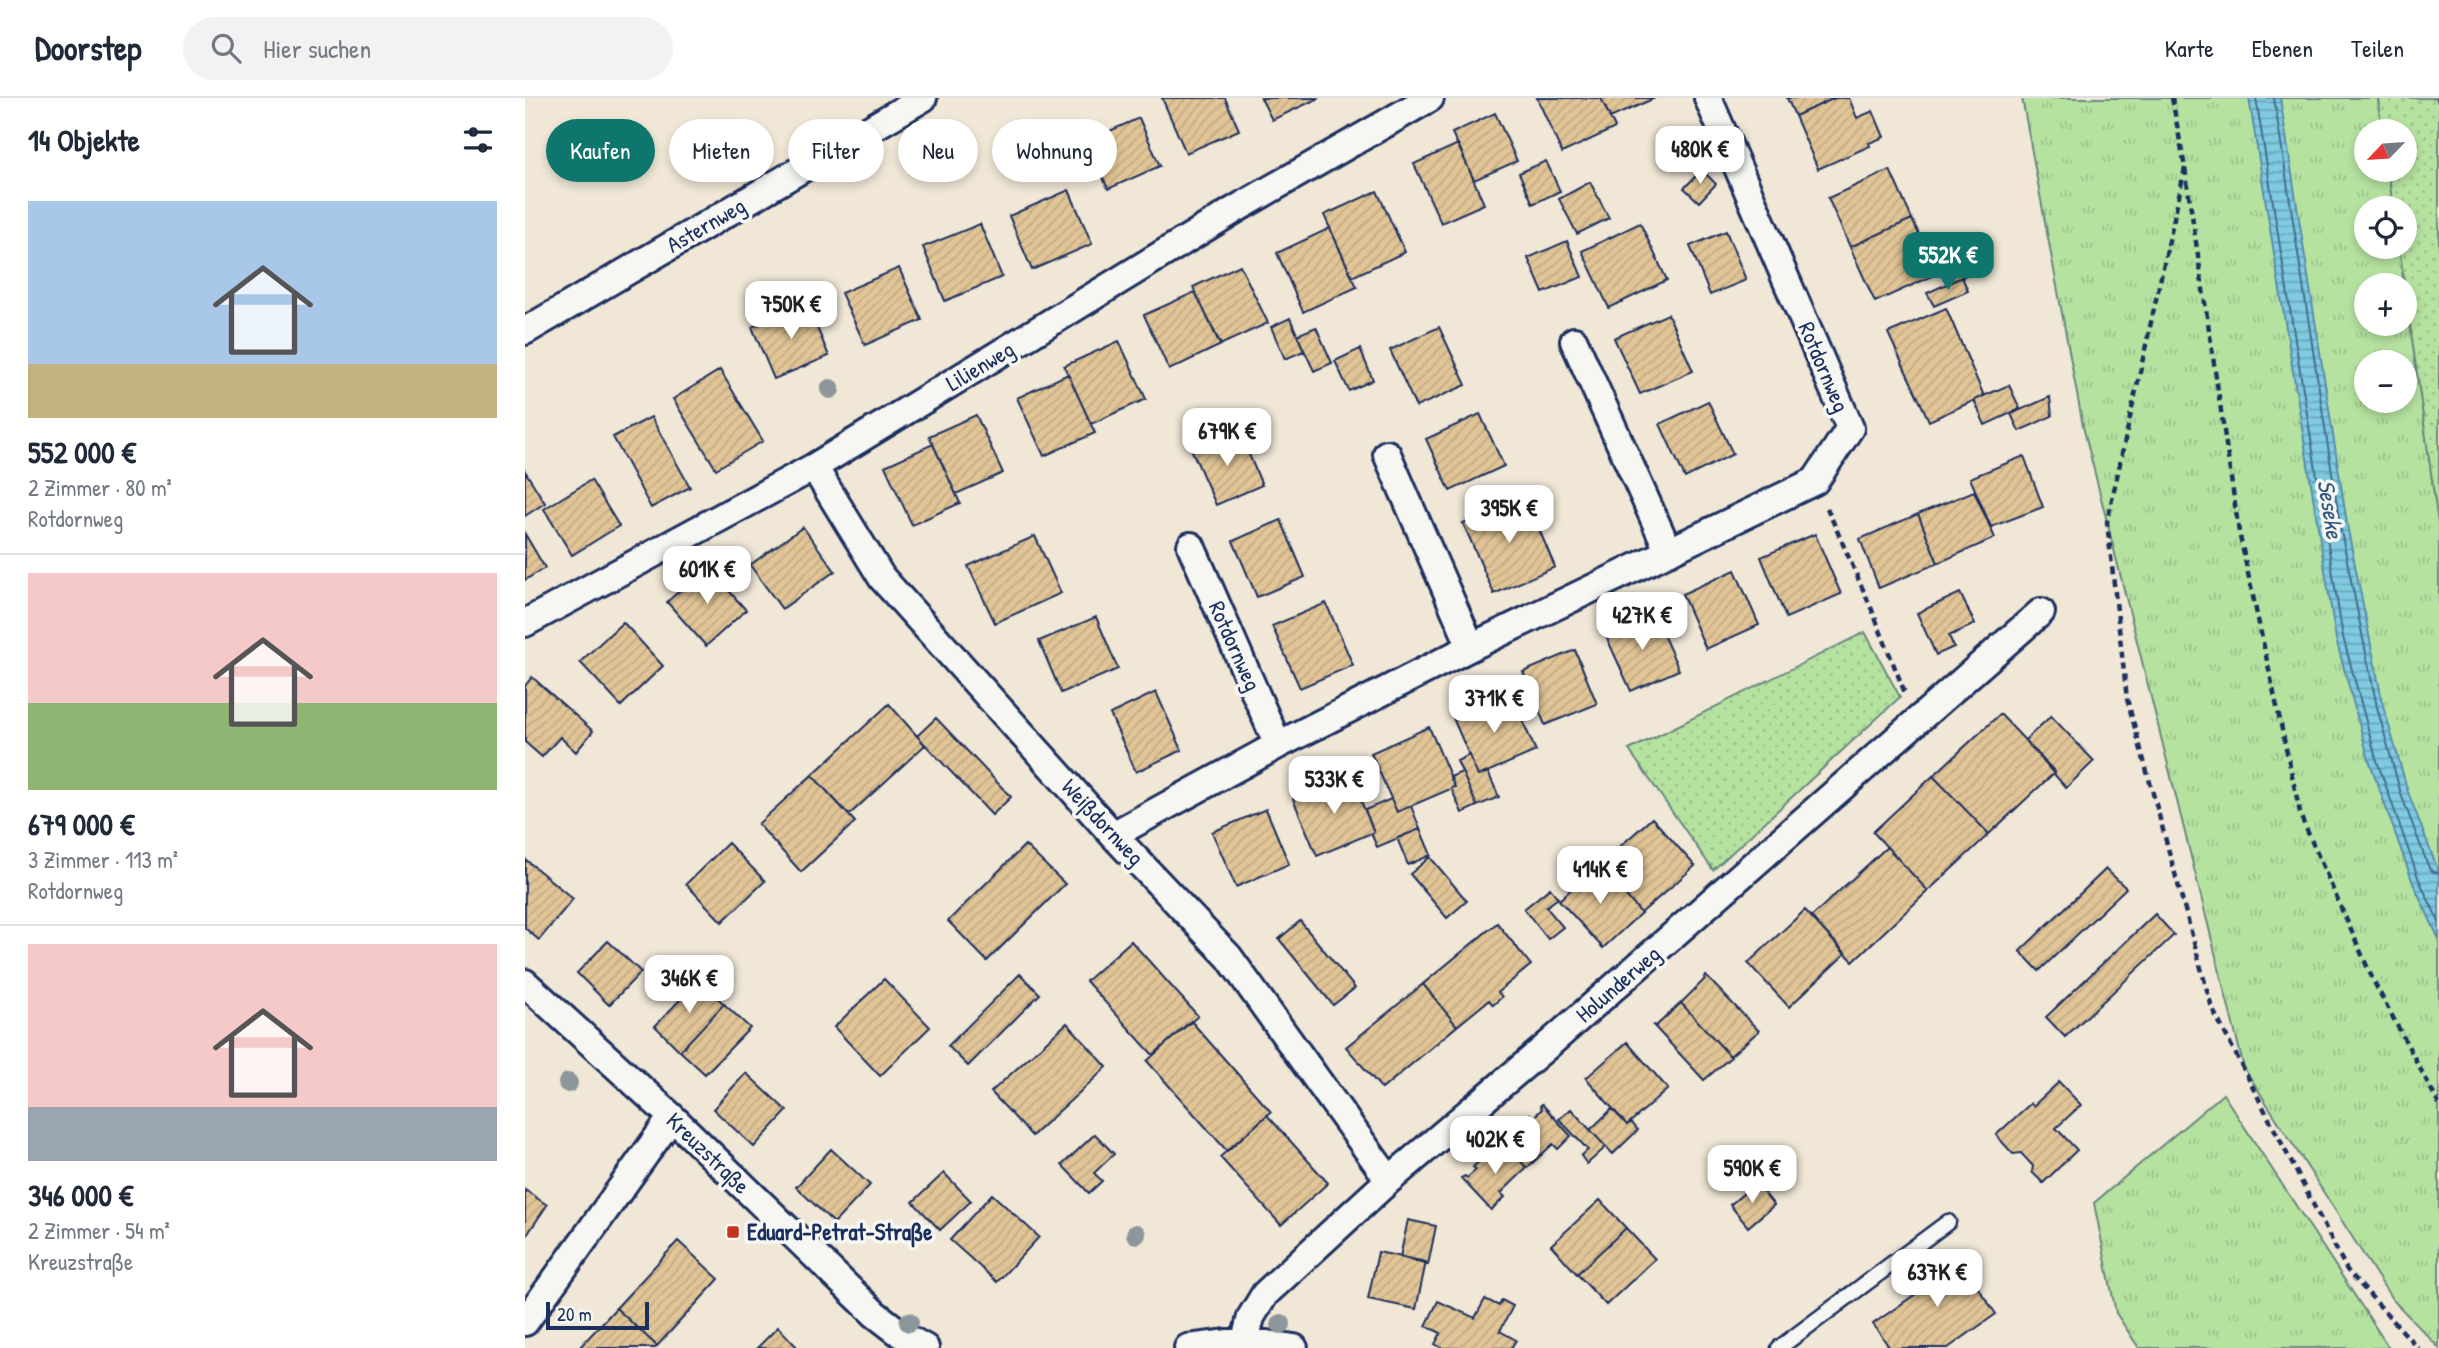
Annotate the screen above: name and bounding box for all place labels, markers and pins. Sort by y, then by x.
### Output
pin: 480K € [1643,126,1757,186]
pin: 552K € [1891,232,2005,292]
pin: 750K € [734,282,848,341]
pin: 679K € [1170,408,1284,468]
pin: 395K € [1452,486,1566,545]
pin: 601K € [650,546,764,606]
pin: 427K € [1585,592,1699,652]
pin: 371K € [1437,676,1551,735]
pin: 533K € [1277,756,1391,816]
pin: 414K € [1543,846,1657,906]
pin: 346K € [632,956,746,1015]
pin: 402K € [1438,1116,1552,1176]
pin: 590K € [1695,1146,1809,1205]
place label: Eduard-Petrat-Straße [747,1216,933,1248]
marker: Eduard-Petrat-Straße [725,1224,741,1240]
pin: 637K € [1880,1250,1994,1309]

